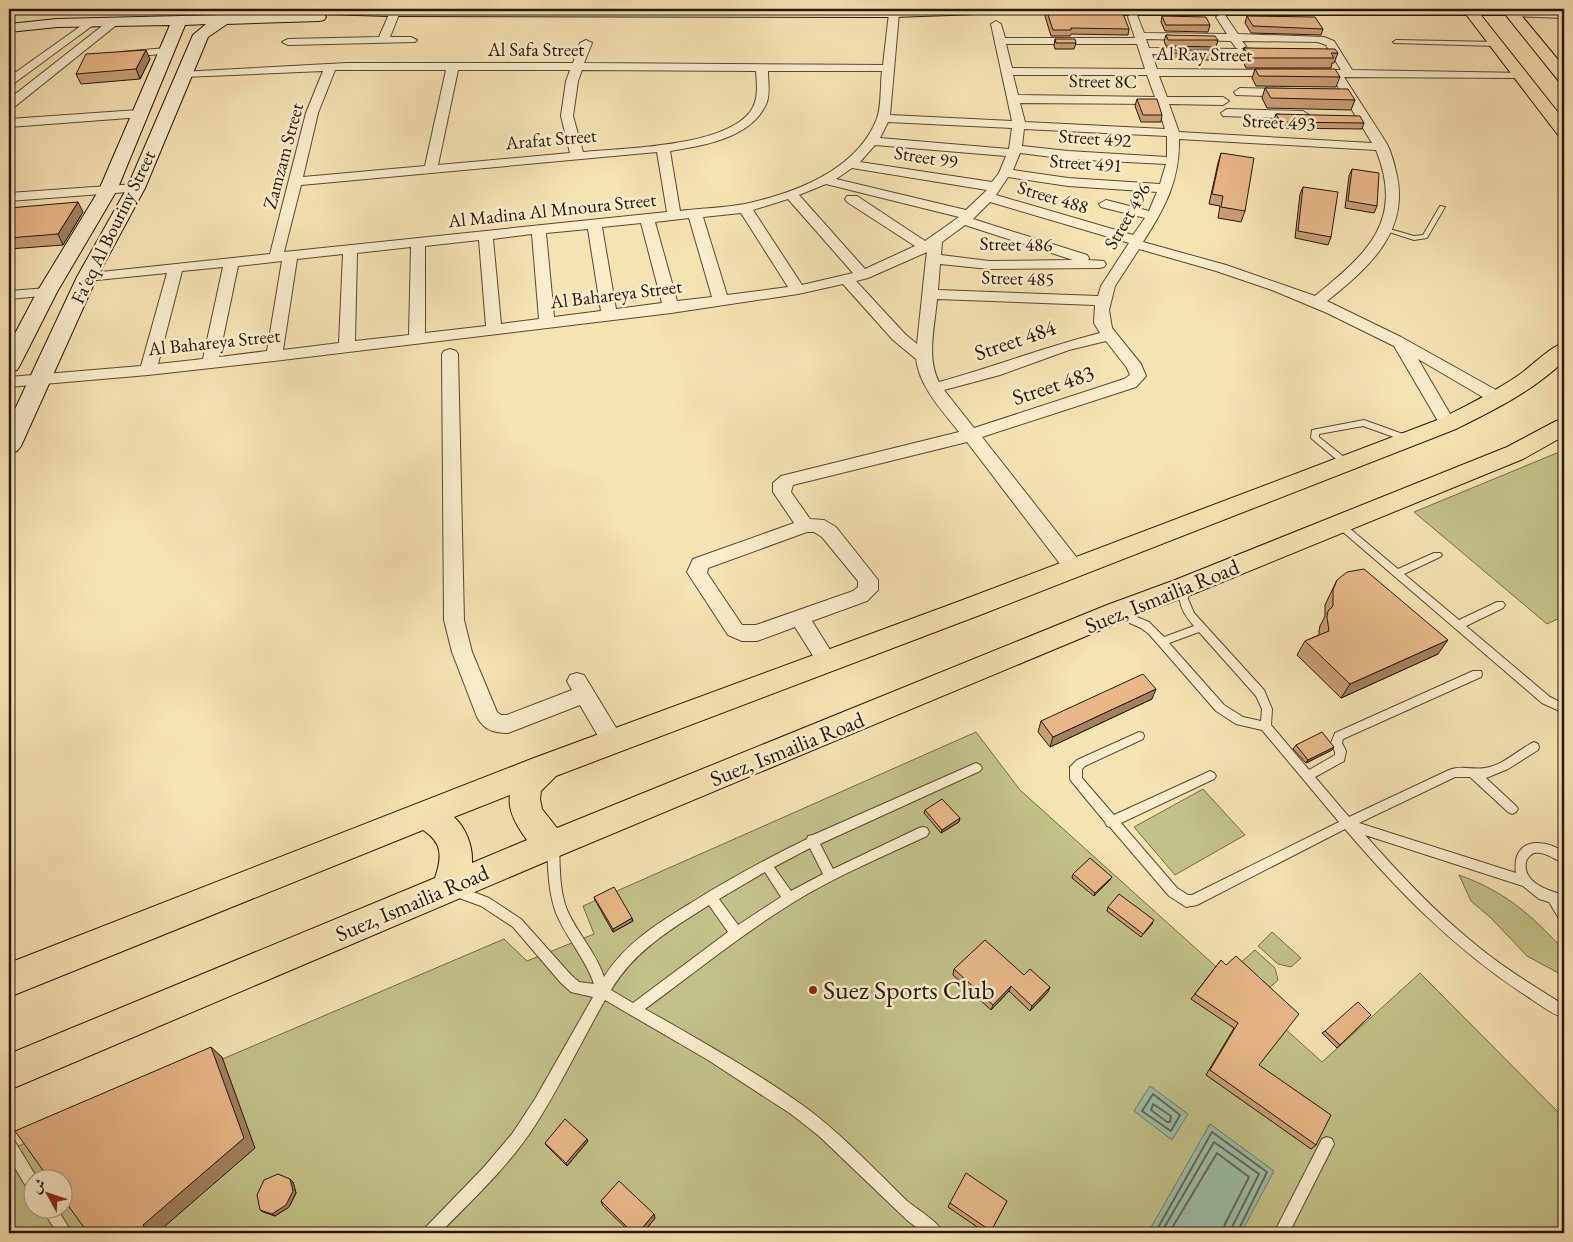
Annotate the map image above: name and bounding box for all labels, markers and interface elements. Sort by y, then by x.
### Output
street label: Al Safa Street [487,37,584,62]
street label: Al Ray Street [1155,41,1252,67]
street label: Street 8C [1069,68,1137,94]
street label: Zamzam Street [257,100,309,212]
street label: Street 493 [1242,108,1316,136]
street label: Arafat Street [503,123,598,156]
street label: Street 492 [1058,123,1132,153]
street label: Street 99 [893,140,959,174]
street label: Fa'eq Al Bouriny Street [65,146,161,308]
street label: Street 491 [1049,148,1123,178]
street label: Street 488 [1014,174,1092,220]
street label: Street 496 [1098,178,1156,254]
street label: Al Madina Al Mnoura Street [446,187,657,233]
street label: Street 486 [979,231,1053,257]
street label: Street 485 [981,264,1055,292]
street label: Al Bahareya Street [548,274,683,315]
street label: Street 484 [970,312,1060,367]
street label: Al Bahareya Street [146,323,281,361]
street label: Street 483 [1008,358,1098,412]
street label: Suez, Ismailia Road [1081,552,1244,640]
street label: Suez, Ismailia Road [706,705,869,793]
street label: Suez, Ismailia Road [331,857,494,948]
place label: Suez Sports Club [823,973,995,1007]
marker: Suez Sports Club [807,984,819,996]
north arrow [22,1170,72,1220]
text: ش [27,1174,49,1197]

